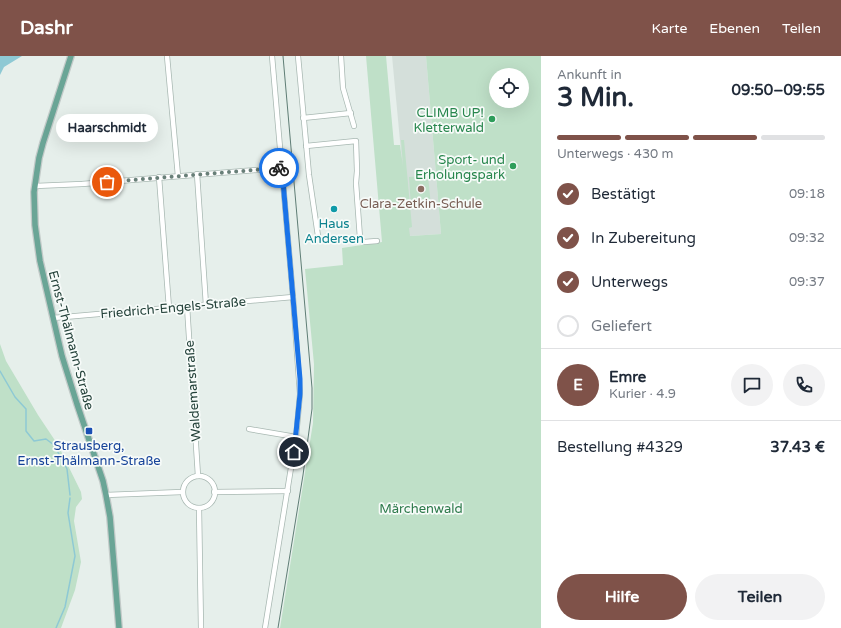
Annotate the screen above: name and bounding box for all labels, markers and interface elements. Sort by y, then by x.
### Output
text: Dashr [20,17,73,39]
text: Karte [652,20,687,37]
text: Ebenen [709,20,760,37]
text: Teilen [782,20,821,37]
text: Ankunft in [557,67,622,83]
map controls [489,68,529,108]
button: locate [489,68,529,108]
text: 09:50–09:55 [732,81,825,99]
text: 3 Min. [557,82,634,113]
place label: CLIMB UP! Kletterwald [414,105,484,136]
callout: Haarschmidt [56,114,158,142]
marker: CLIMB UP! Kletterwald [487,114,497,124]
text: Haarschmidt [68,120,146,136]
text: Unterwegs · 430 m [557,146,674,162]
courier [259,148,299,188]
place label: Sport- und Erholungspark [415,152,505,183]
icon: bike [268,157,290,179]
marker: Sport- und Erholungspark [508,161,518,171]
pin [90,165,124,199]
icon: bag [96,171,118,193]
icon: check [557,183,579,205]
marker: Clara-Zetkin-Schule [416,184,426,194]
text: Bestätigt [591,185,656,203]
text: 09:18 [789,186,825,202]
place label: Clara-Zetkin-Schule [360,196,482,212]
marker: Haus Andersen [329,204,339,214]
place label: Haus Andersen [304,216,364,247]
icon: check [557,227,579,249]
text: In Zubereitung [591,229,696,247]
text: 09:32 [789,230,825,246]
street label: Ernst-Thälmann-Straße [45,269,97,412]
icon: check [557,271,579,293]
text: Unterwegs [591,273,668,291]
text: 09:37 [789,274,825,290]
street label: Friedrich-Engels-Straße [100,294,247,322]
text: Geliefert [591,317,652,335]
street label: Waldemarstraße [181,340,205,442]
button: chat [731,364,773,406]
button: phone [783,364,825,406]
text: Emre [609,368,646,386]
text: E [573,376,583,394]
text: Kurier · 4.9 [609,386,676,402]
marker: Strausberg, Ernst-Thälmann-Straße [84,426,94,436]
pin [277,435,311,469]
place label: Strausberg, Ernst-Thälmann-Straße [17,438,161,469]
text: Bestellung #4329 [557,438,683,456]
text: 37.43 € [770,438,825,456]
icon: home [283,441,305,463]
park label: Märchenwald [379,501,463,517]
button: Hilfe [557,574,687,620]
button: Teilen [695,574,825,620]

